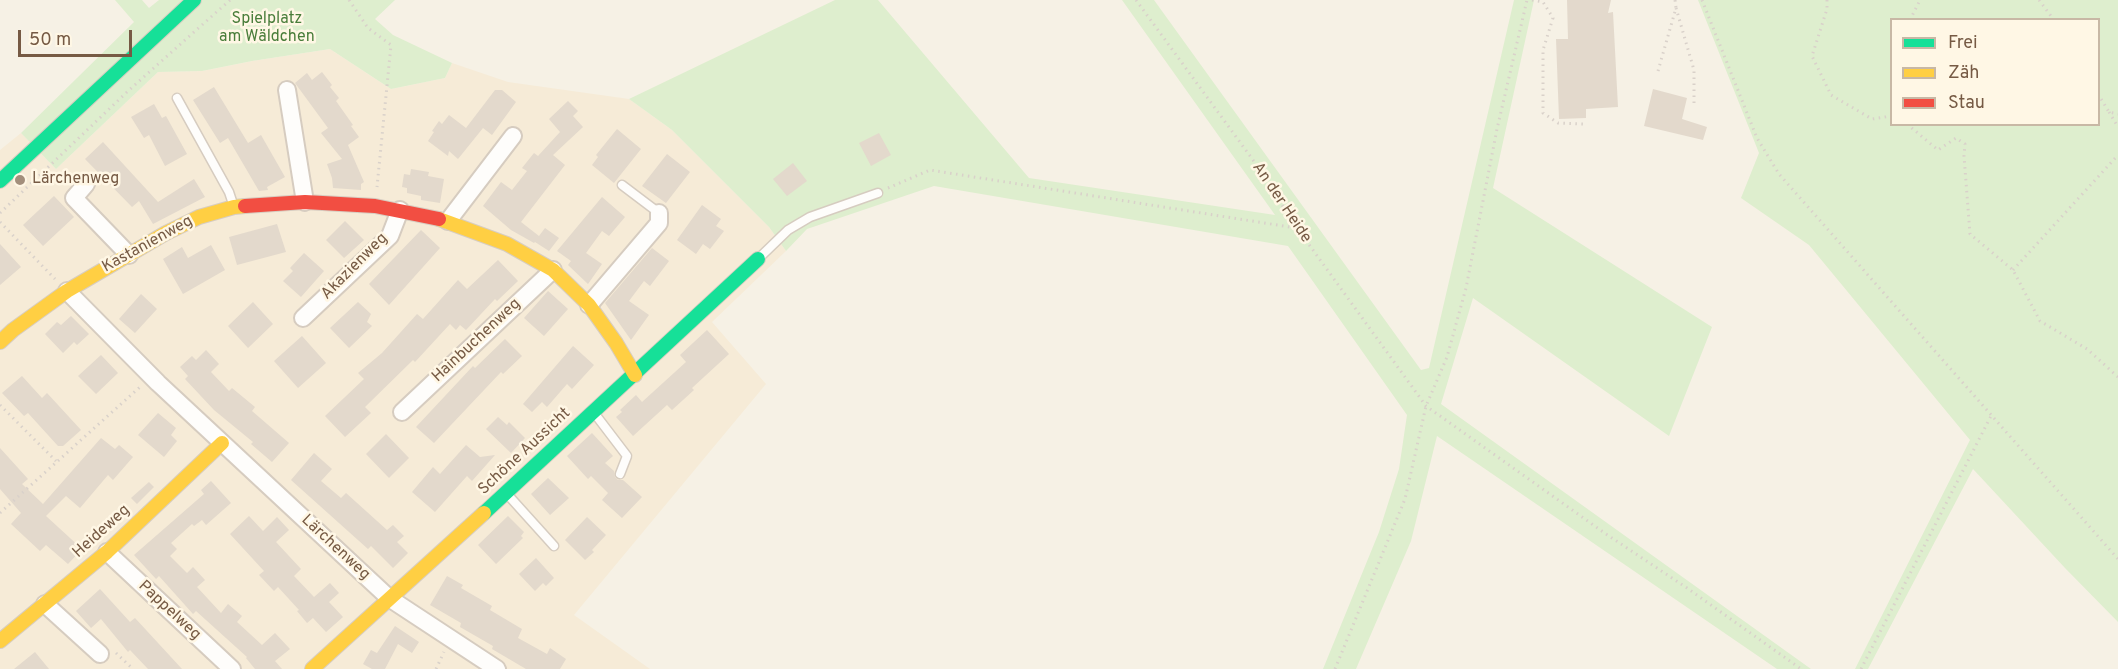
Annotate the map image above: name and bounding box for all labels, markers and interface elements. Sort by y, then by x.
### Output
park label: Spielplatz am Wäldchen [219,10,315,48]
scale bar [21,18,135,56]
legend [1890,18,2100,126]
text: 50 m [29,29,71,52]
text: Frei [1948,32,1978,55]
text: Zäh [1948,62,1979,85]
text: Stau [1948,92,1985,115]
street label: An der Heide [1247,159,1315,247]
place label: Lärchenweg [32,170,119,190]
marker: Lärchenweg [13,173,27,187]
street label: Kastanienweg [99,212,197,278]
street label: Akazienweg [318,230,392,304]
street label: Hainbuchenweg [429,295,525,387]
street label: Schöne Aussicht [475,404,575,500]
street label: Heideweg [69,501,135,563]
street label: Lärchenweg [297,511,373,585]
street label: Pappelweg [134,577,204,645]

